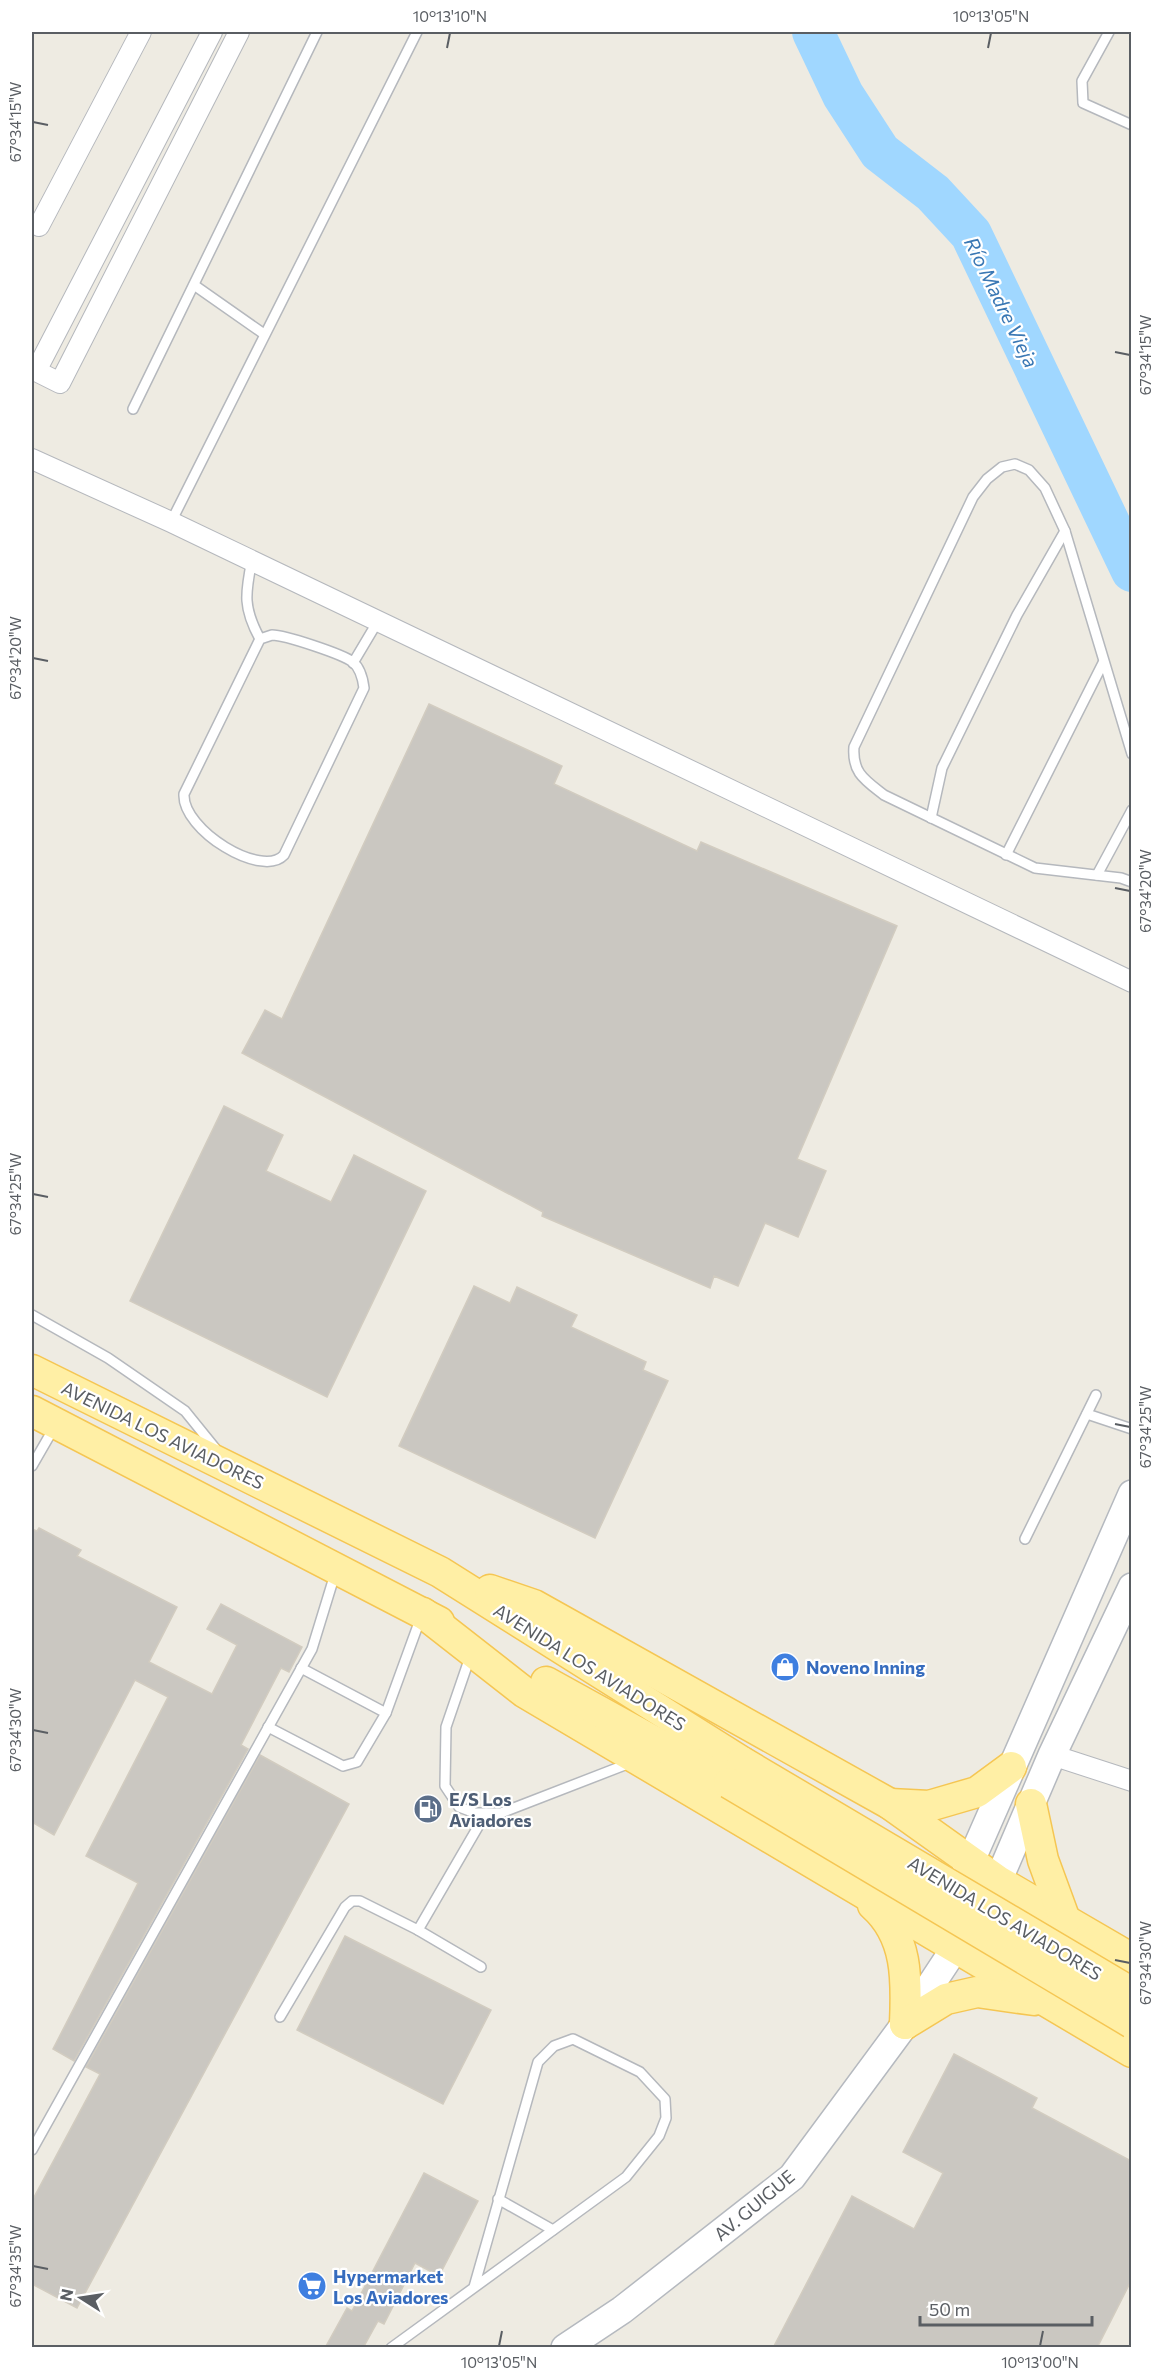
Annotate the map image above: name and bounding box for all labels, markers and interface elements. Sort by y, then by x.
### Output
text: 10°13'10"N [413,7,487,25]
text: 10°13'05"N [953,7,1029,25]
text: 67°34'15"W [6,82,24,162]
water label: Río Madre Vieja [960,233,1044,371]
text: 67°34'15"W [1136,315,1154,395]
text: 67°34'20"W [6,616,24,700]
text: 67°34'20"W [1136,849,1154,933]
text: 67°34'25"W [6,1153,24,1235]
street label: AVENIDA LOS AVIADORES [58,1376,268,1494]
text: 67°34'25"W [1136,1386,1154,1468]
street label: AVENIDA LOS AVIADORES [490,1599,690,1735]
shop icon: Noveno Inning [769,1651,801,1683]
place label: Noveno Inning [806,1656,925,1678]
text: 67°34'30"W [6,1688,24,1772]
place label: E/S Los Aviadores [449,1788,532,1831]
fuel station icon: E/S Los Aviadores [412,1793,444,1825]
street label: AVENIDA LOS AVIADORES [904,1851,1106,1985]
text: 67°34'30"W [1136,1921,1154,2005]
street label: AV. GUIGUE [709,2165,799,2245]
text: 67°34'35"W [6,2225,24,2307]
place label: Hypermarket Los Aviadores [333,2265,449,2308]
north arrow [51,2268,111,2328]
supermarket icon: Hypermarket Los Aviadores [296,2270,328,2302]
text: N [55,2287,76,2303]
scale bar [920,2289,1092,2327]
text: 50 m [929,2298,970,2320]
text: 10°13'05"N [461,2353,537,2371]
text: 10°13'00"N [1001,2353,1079,2371]

